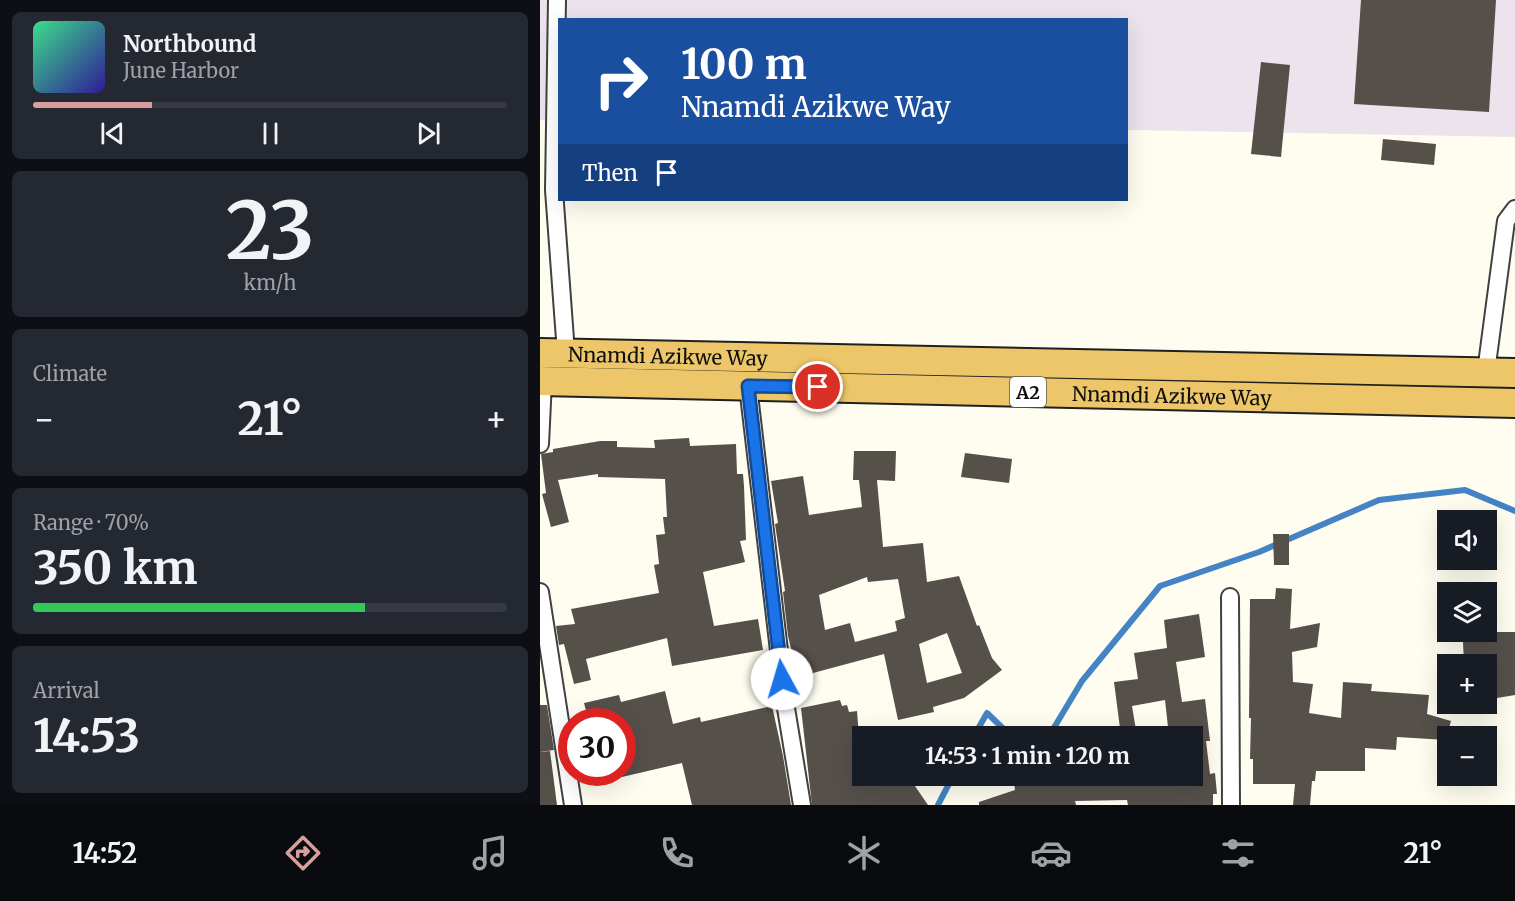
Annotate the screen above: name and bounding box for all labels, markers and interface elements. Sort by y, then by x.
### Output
text: Northbound [123,30,256,58]
text: 100 m [681,38,807,90]
icon: right [582,42,660,120]
text: June Harbor [123,58,239,83]
text: Nnamdi Azikwe Way [681,90,951,124]
icon: previous [96,117,129,150]
icon: pause [254,117,287,150]
icon: next [412,117,445,150]
icon: arrive [650,156,683,189]
text: Then [582,159,638,187]
text: 23 [226,182,314,280]
text: km/h [244,270,296,295]
street label: Nnamdi Azikwe Way [568,341,769,370]
text: Climate [33,361,107,386]
pin [792,361,843,412]
icon: arrive [801,370,834,403]
road number: A2 [1010,377,1046,407]
street label: Nnamdi Azikwe Way [1072,381,1272,410]
text: 21° [237,391,303,447]
text: − [33,399,55,440]
text: + [485,399,507,440]
text: Range · 70% [33,510,149,535]
map controls [1437,510,1497,786]
button: sound [1437,510,1497,570]
text: 350 km [33,540,197,596]
button: layers [1437,582,1497,642]
position arrow [750,647,814,711]
button: + [1437,654,1497,714]
text: Arrival [33,678,100,703]
text: 14:53 [33,708,140,764]
speed limit sign: 30 [558,708,636,786]
button: − [1437,726,1497,786]
text: 14:53 · 1 min · 120 m [925,742,1130,770]
icon: directions [282,832,324,874]
icon: music [469,832,511,874]
icon: phone [656,832,698,874]
icon: climate [843,832,885,874]
icon: car [1030,832,1072,874]
icon: filters [1217,832,1259,874]
text: 14:52 [72,836,137,870]
text: 21° [1404,836,1443,870]

